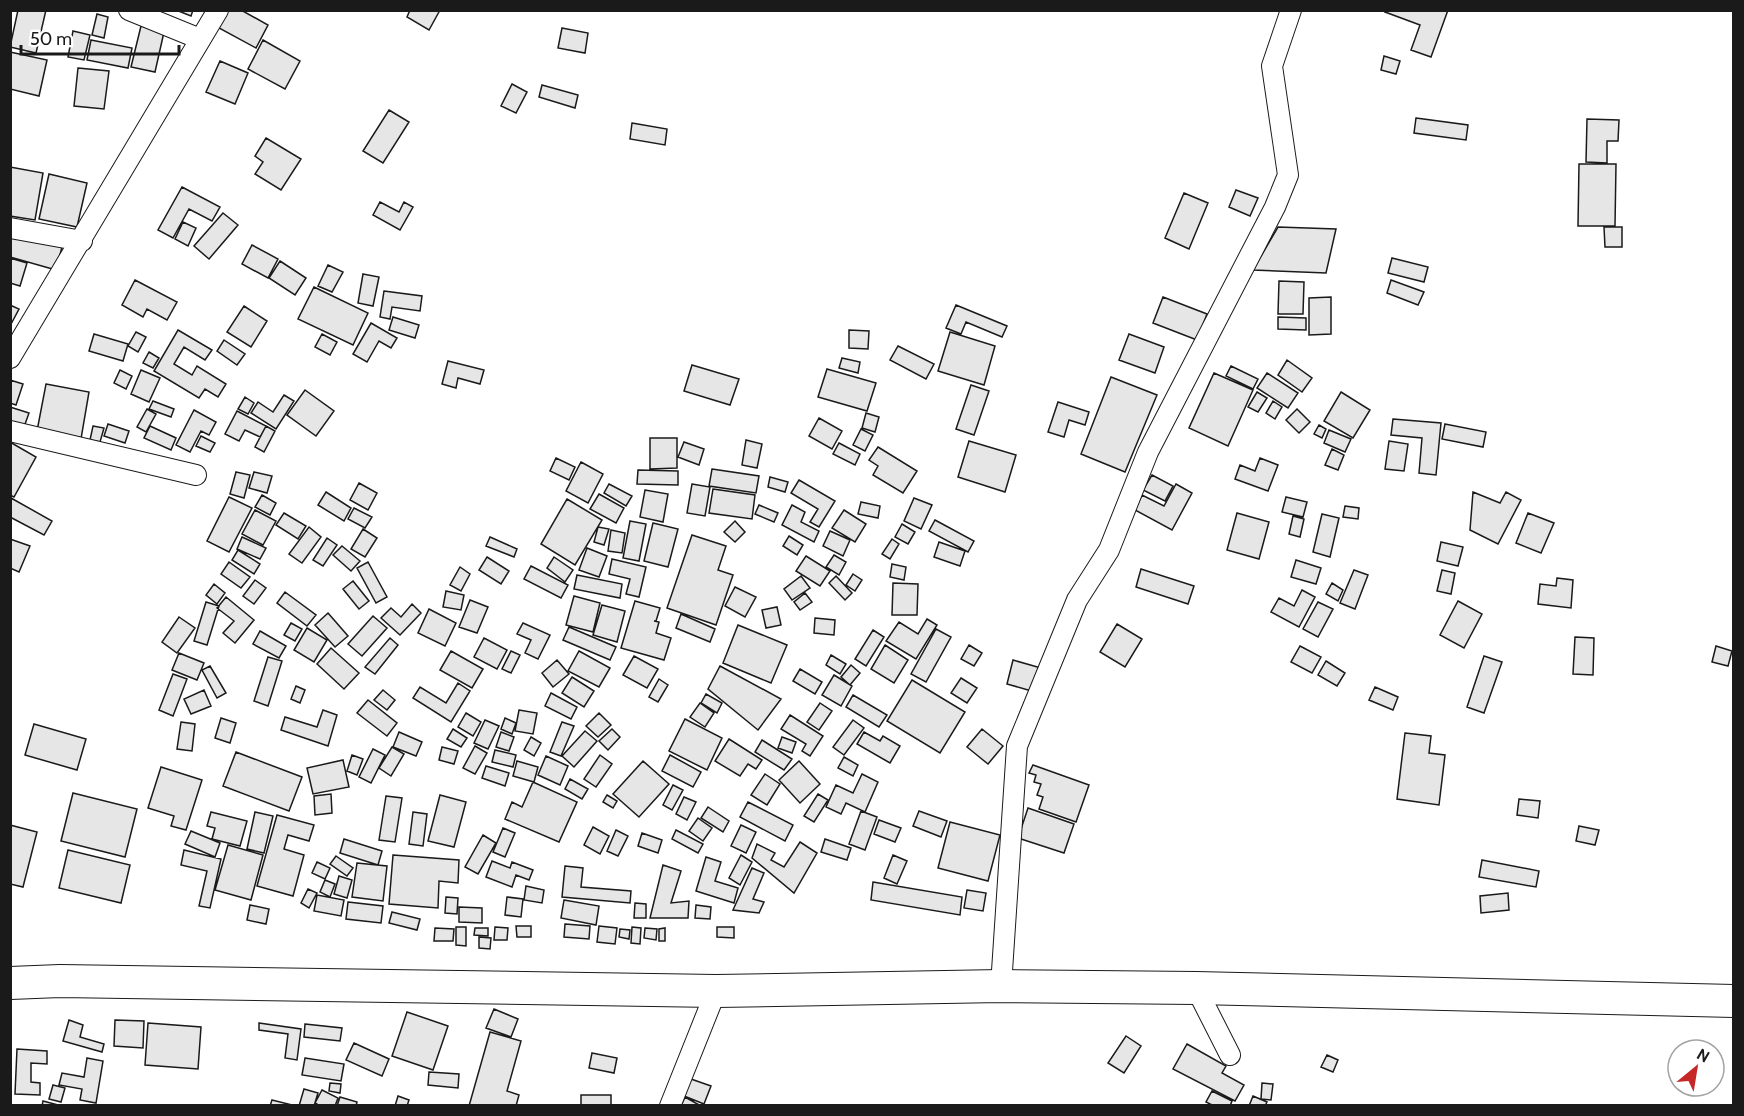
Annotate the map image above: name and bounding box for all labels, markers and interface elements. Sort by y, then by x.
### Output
scale bar [21,18,178,56]
text: 50 m [30,28,72,50]
north arrow [1666,1038,1726,1098]
text: N [1694,1044,1713,1066]

